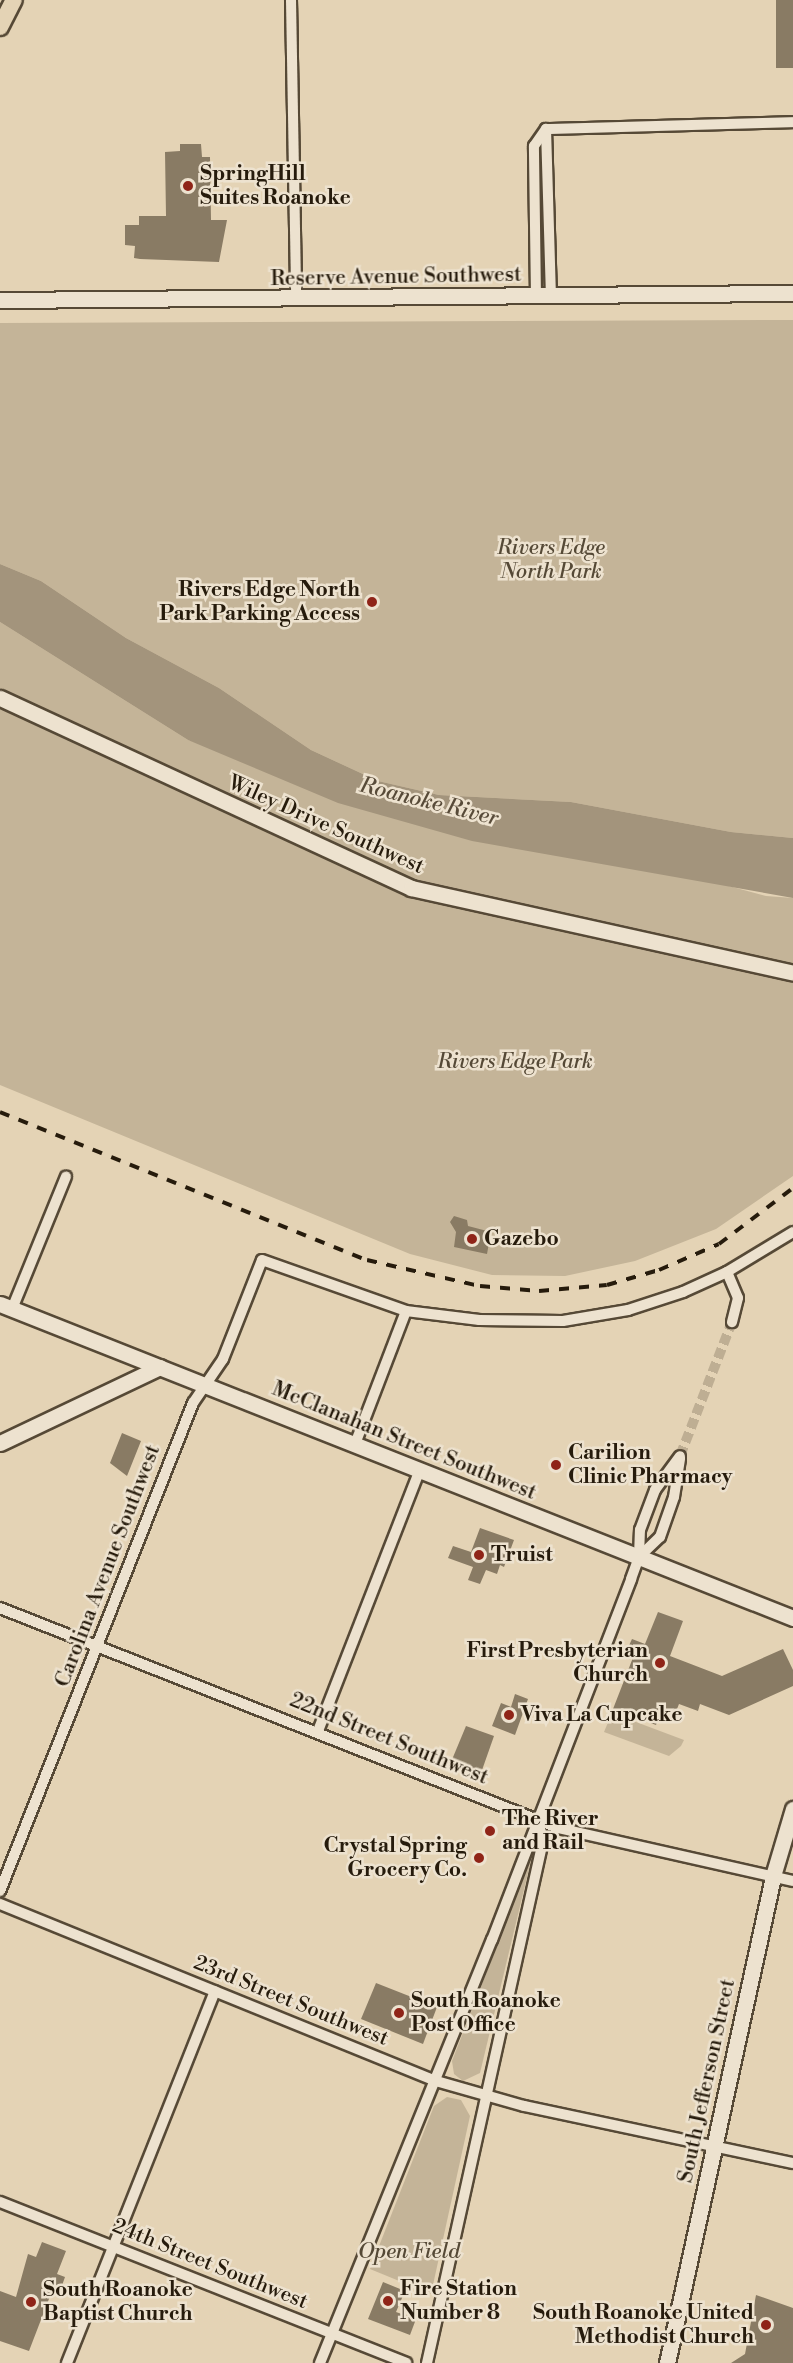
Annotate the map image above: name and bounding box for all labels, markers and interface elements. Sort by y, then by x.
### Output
place label: SpringHill Suites Roanoke [200,161,351,211]
marker: SpringHill Suites Roanoke [181,179,195,193]
street label: Reserve Avenue Southwest [270,262,522,292]
park label: Rivers Edge North Park [497,535,605,585]
place label: Rivers Edge North Park Parking Access [159,577,360,627]
marker: Rivers Edge North Park Parking Access [365,595,379,609]
street label: Wiley Drive Southwest [224,770,428,880]
water label: Roanoke River [357,772,501,832]
park label: Rivers Edge Park [437,1049,593,1075]
place label: Gazebo [484,1226,559,1252]
marker: Gazebo [465,1232,479,1246]
street label: McClanahan Street Southwest [268,1376,540,1506]
place label: Carilion Clinic Pharmacy [568,1440,732,1490]
street label: Carolina Avenue Southwest [50,1441,166,1691]
marker: Carilion Clinic Pharmacy [549,1458,563,1472]
place label: Truist [491,1542,553,1568]
marker: Truist [472,1548,486,1562]
place label: First Presbyterian Church [466,1638,648,1688]
marker: First Presbyterian Church [653,1656,667,1670]
street label: 22nd Street Southwest [286,1688,492,1790]
place label: Viva La Cupcake [521,1702,682,1728]
marker: Viva La Cupcake [502,1708,516,1722]
place label: The River and Rail [502,1806,599,1856]
marker: The River and Rail [483,1824,497,1838]
place label: Crystal Spring Grocery Co. [323,1833,467,1883]
marker: Crystal Spring Grocery Co. [472,1851,486,1865]
street label: 23rd Street Southwest [190,1950,392,2052]
street label: South Jefferson Street [673,1977,741,2185]
place label: South Roanoke Post Office [411,1988,561,2038]
marker: South Roanoke Post Office [392,2006,406,2020]
street label: 24th Street Southwest [109,2213,311,2315]
park label: Open Field [358,2239,460,2265]
place label: Fire Station Number 8 [400,2276,517,2326]
place label: South Roanoke Baptist Church [43,2277,193,2327]
marker: Fire Station Number 8 [381,2294,395,2308]
marker: South Roanoke Baptist Church [24,2295,38,2309]
place label: South Roanoke United Methodist Church [533,2300,754,2350]
marker: South Roanoke United Methodist Church [759,2318,773,2332]

